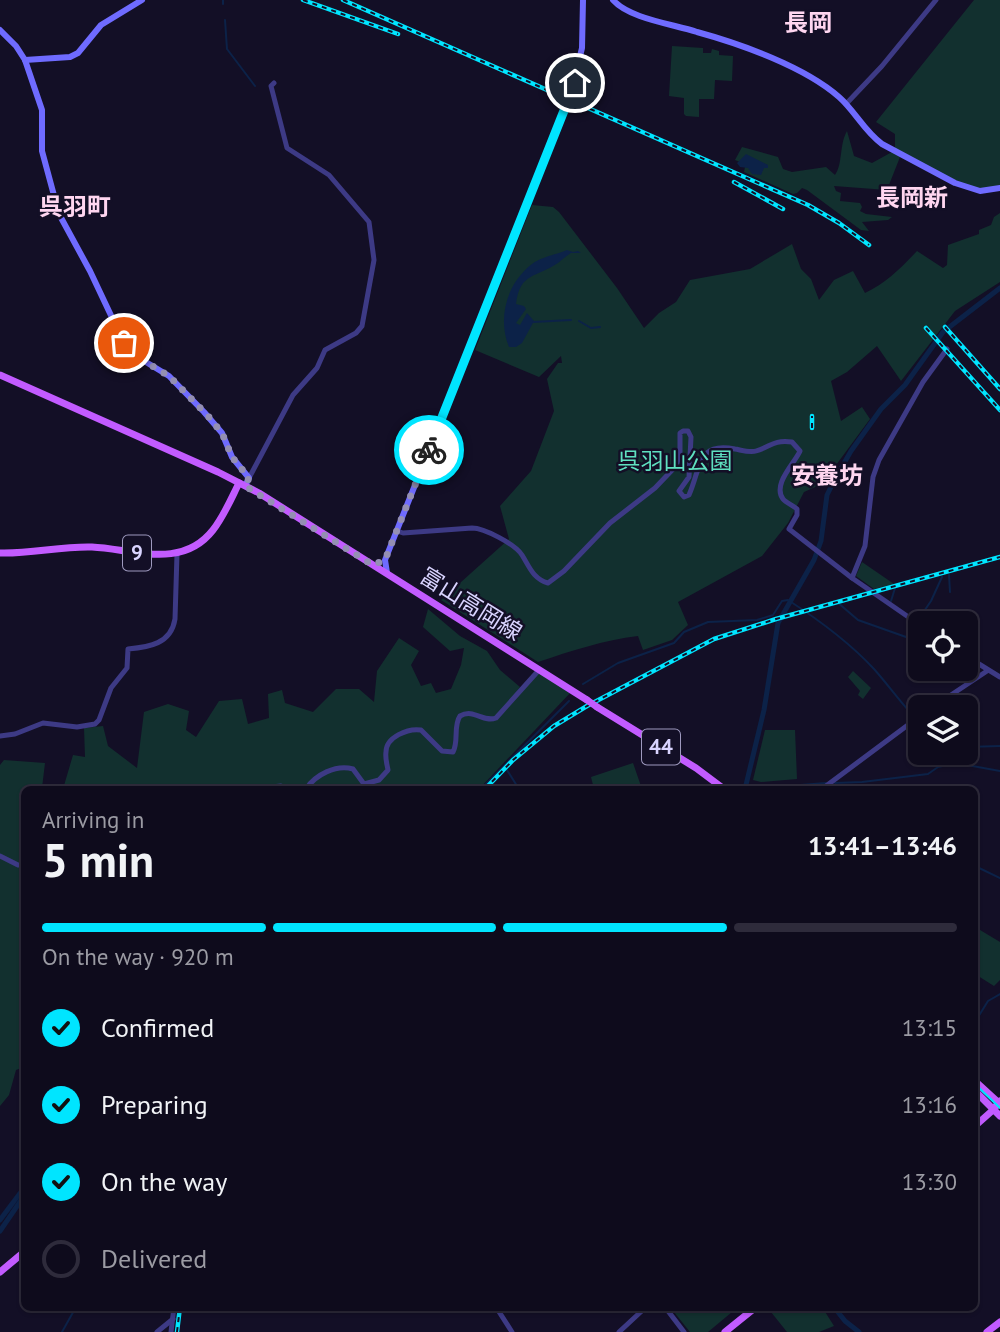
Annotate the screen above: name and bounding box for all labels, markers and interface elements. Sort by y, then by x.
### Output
district label: 長岡 [784,7,832,38]
pin [545,53,605,113]
icon: home [556,64,594,102]
district label: 長岡新 [876,182,948,213]
district label: 呉羽町 [39,191,111,222]
pin [94,313,154,373]
icon: bag [105,324,143,362]
courier [394,415,464,485]
icon: bike [410,431,448,469]
park label: 呉羽山公園 [618,446,733,475]
district label: 安養坊 [791,460,863,491]
road number: 9 [123,536,151,570]
street label: 富山高岡線 [415,561,528,646]
map controls [908,611,978,765]
button: locate [908,611,978,681]
button: layers [908,695,978,765]
road number: 44 [642,730,680,764]
text: Arriving in [42,805,144,834]
text: 13:41–13:46 [808,829,957,862]
text: 5 min [42,830,154,890]
text: On the way · 920 m [42,942,234,971]
icon: check [42,1009,80,1047]
text: Confirmed [101,1011,214,1044]
text: 13:15 [902,1013,957,1042]
icon: check [42,1086,80,1124]
text: Preparing [101,1088,208,1121]
text: 13:16 [902,1090,957,1119]
icon: check [42,1163,80,1201]
text: On the way [101,1165,227,1198]
text: 13:30 [902,1167,957,1196]
text: Delivered [101,1242,207,1275]

